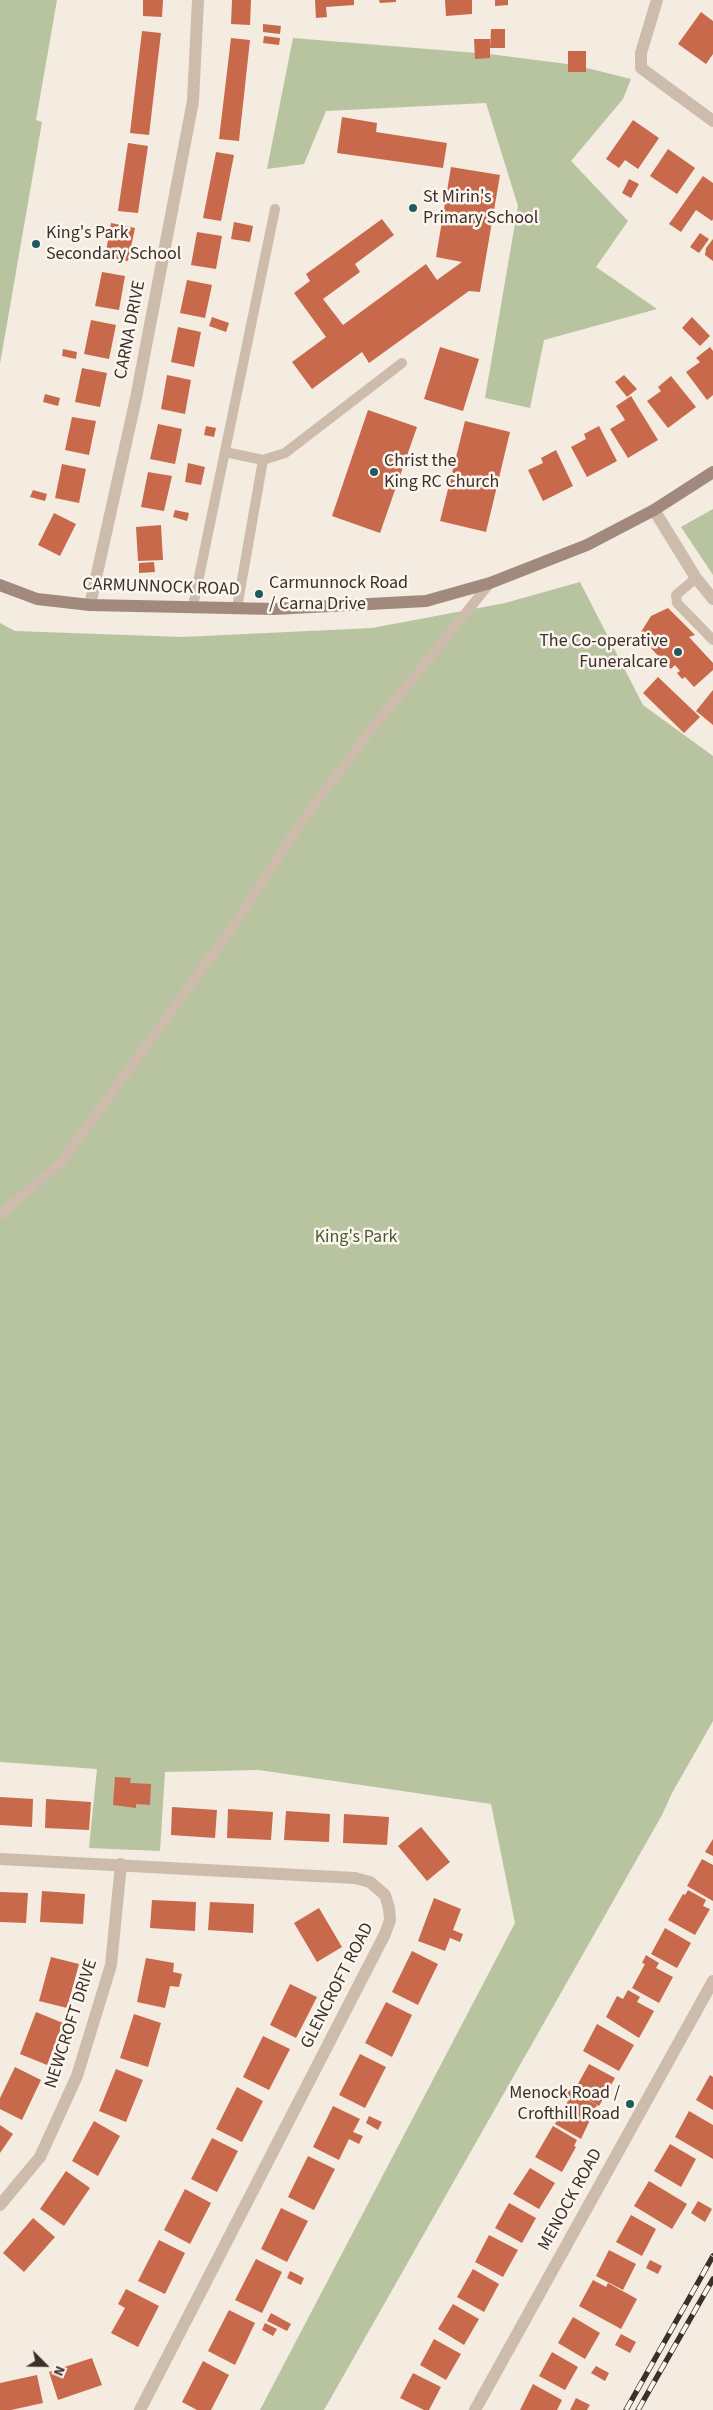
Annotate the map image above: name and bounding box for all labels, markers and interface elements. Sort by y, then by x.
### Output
place label: St Mirin's Primary School [423,187,538,230]
marker: St Mirin's Primary School [407,202,419,214]
place label: King's Park Secondary School [46,223,181,266]
marker: King's Park Secondary School [30,238,42,250]
street label: CARNA DRIVE [111,279,151,381]
place label: Christ the King RC Church [384,451,499,494]
marker: Christ the King RC Church [368,466,380,478]
place label: Carmunnock Road / Carna Drive [269,573,408,616]
street label: CARMUNNOCK ROAD [82,574,240,602]
marker: Carmunnock Road / Carna Drive [253,588,265,600]
place label: The Co-operative Funeralcare [539,631,668,674]
marker: The Co-operative Funeralcare [672,646,684,658]
park label: King's Park [315,1227,397,1249]
street label: GLENCROFT ROAD [297,1919,379,2053]
street label: NEWCROFT DRIVE [41,1957,103,2091]
place label: Menock Road / Crofthill Road [509,2083,620,2126]
marker: Menock Road / Crofthill Road [624,2098,636,2110]
street label: MENOCK ROAD [534,2145,608,2255]
north arrow [20,2340,70,2390]
text: N [48,2363,70,2379]

